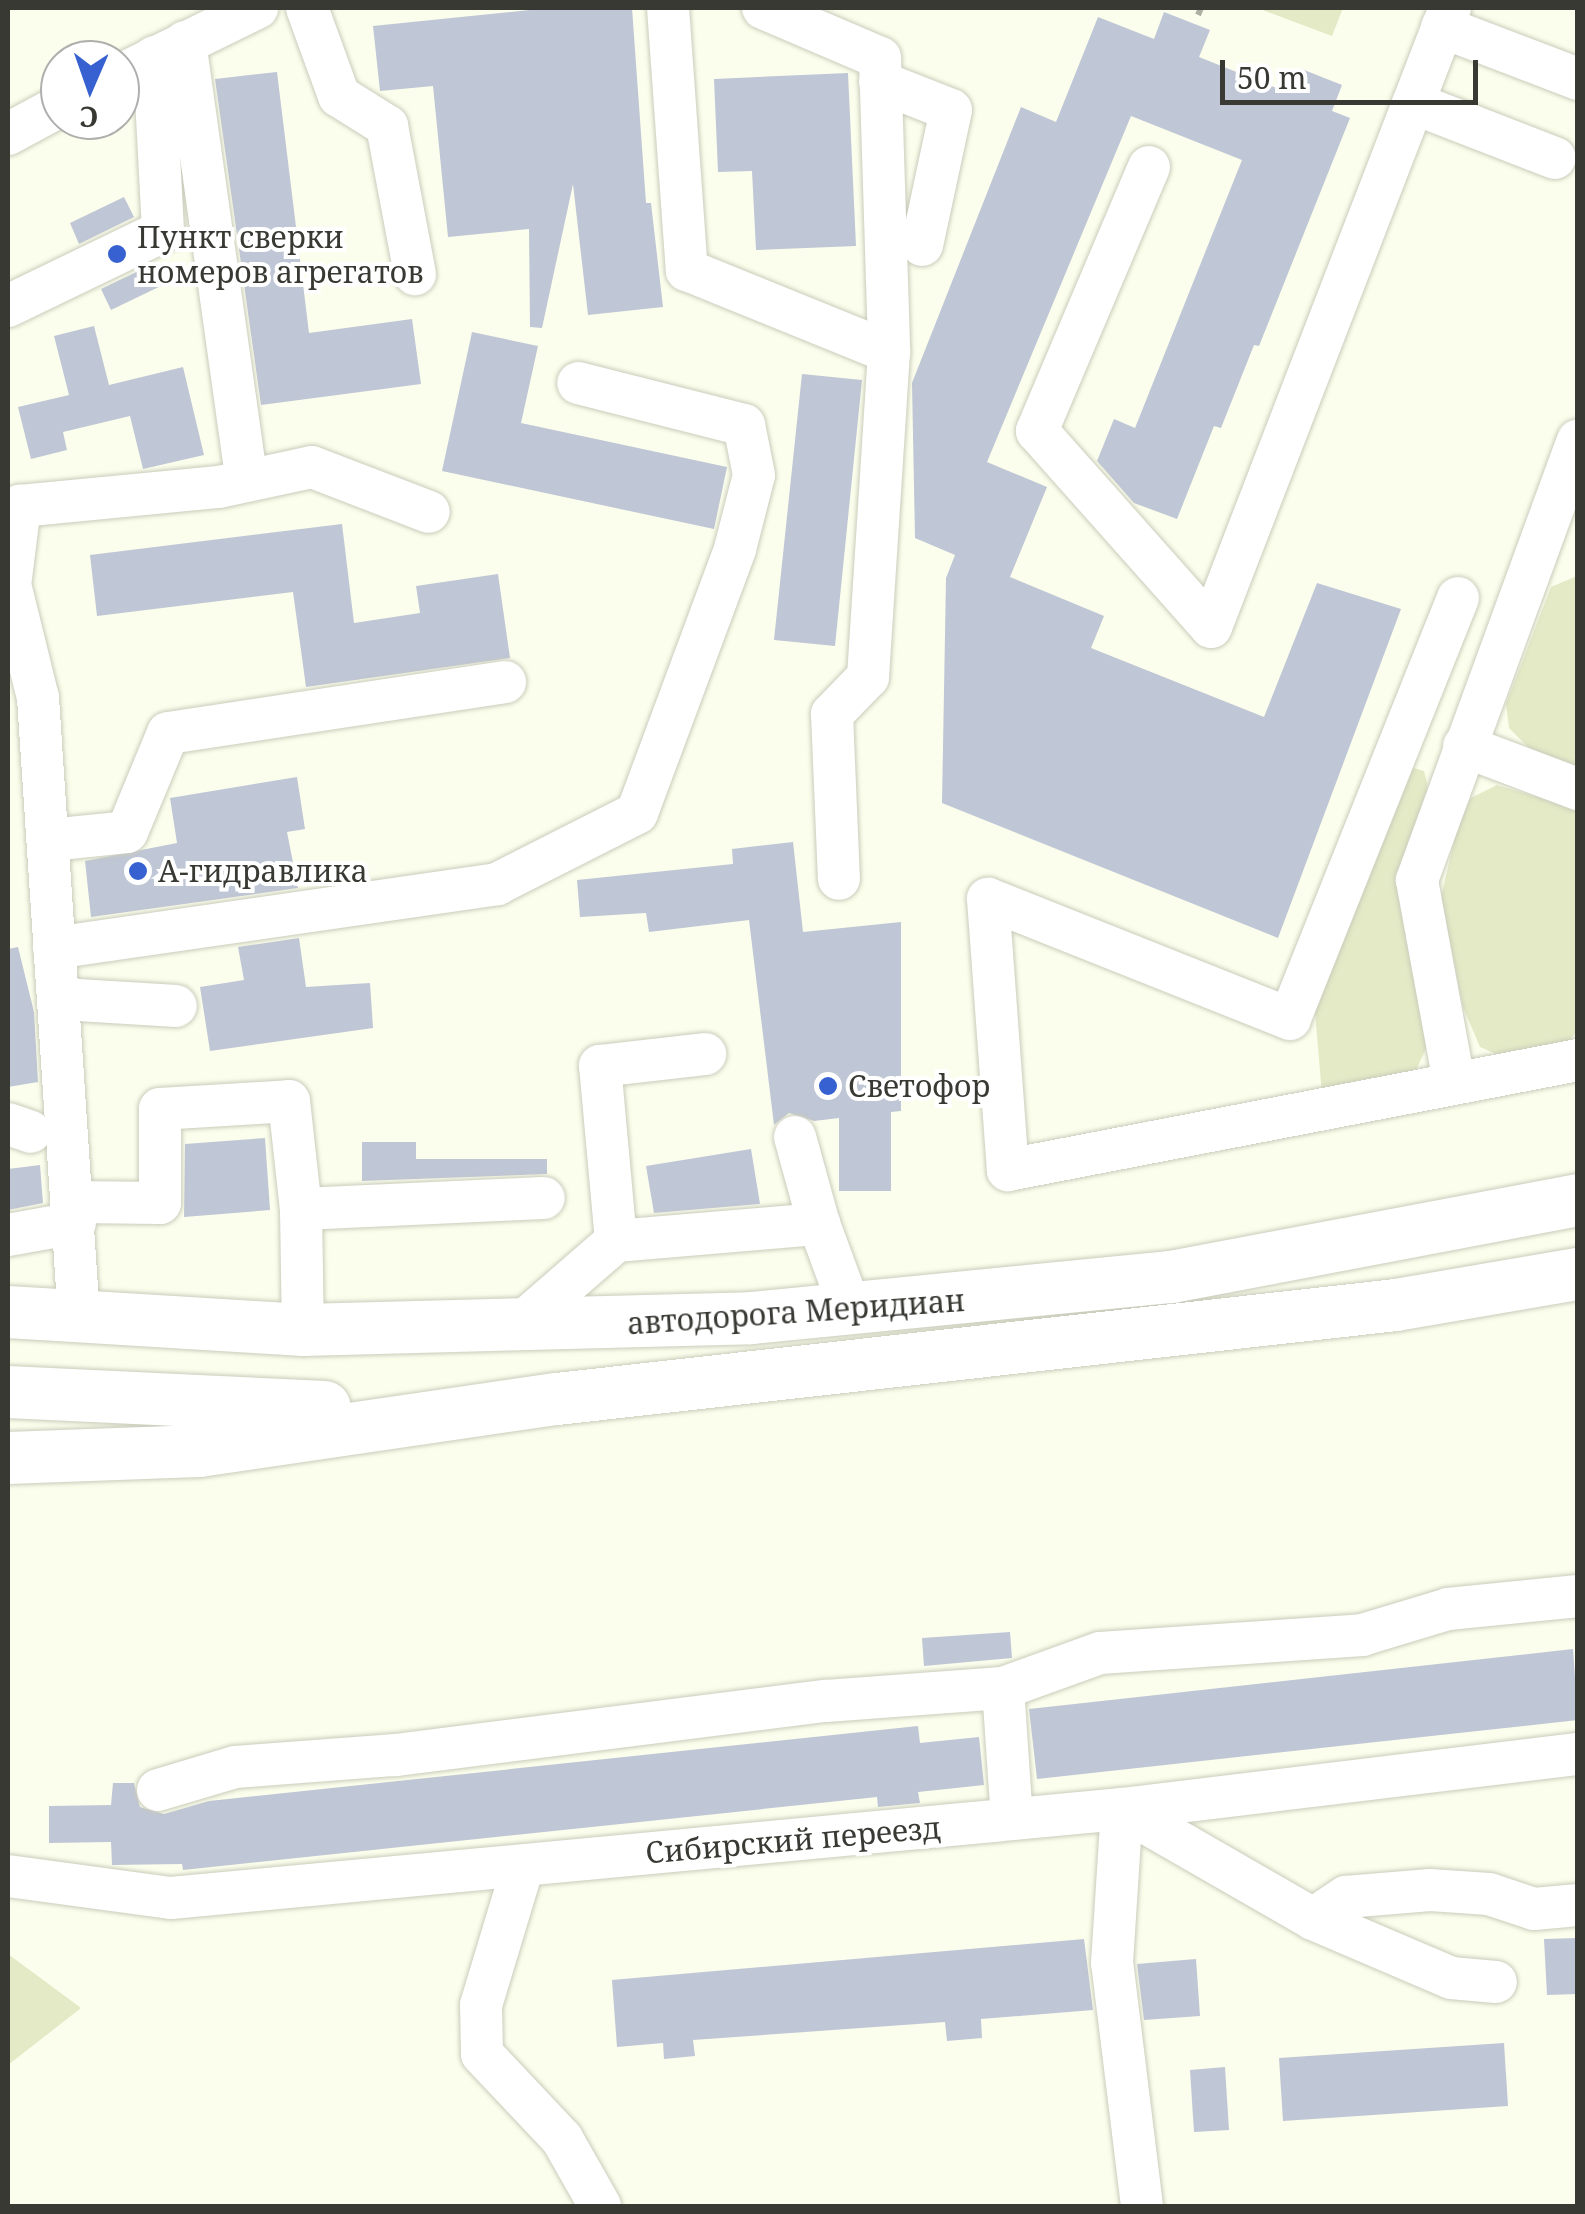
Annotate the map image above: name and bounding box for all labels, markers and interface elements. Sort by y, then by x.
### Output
north arrow [40,40,140,140]
scale bar [1225,40,1482,102]
text: 50 m [1237,57,1307,98]
text: С [79,99,99,137]
place label: Пункт сверки номеров агрегатов [137,219,424,290]
marker: Пункт сверки номеров агрегатов [106,243,128,265]
place label: А-гидравлика [158,853,368,889]
marker: А-гидравлика [127,860,149,882]
place label: Светофор [848,1068,990,1104]
marker: Светофор [817,1075,839,1097]
street label: автодорога Меридиан [626,1282,966,1342]
street label: Сибирский переезд [644,1809,942,1871]

